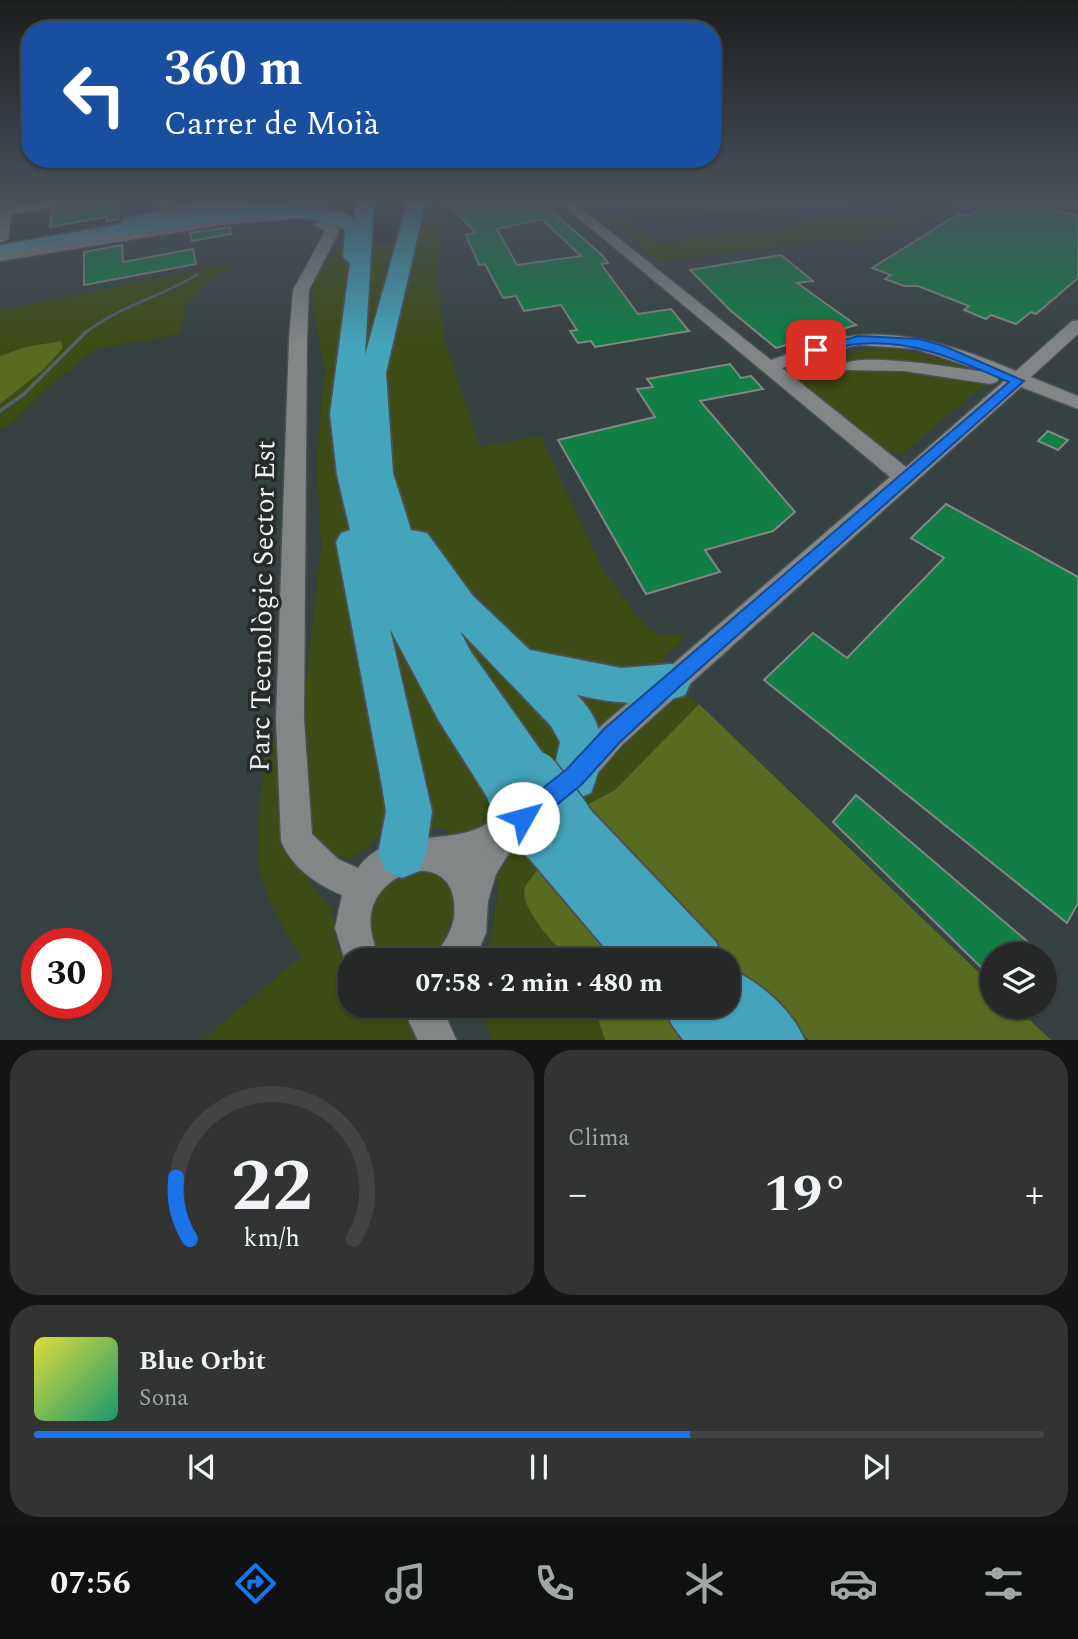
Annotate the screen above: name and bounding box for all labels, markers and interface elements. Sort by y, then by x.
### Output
text: 360 m [164,32,303,107]
icon: left [49,49,140,140]
text: Carrer de Moià [164,100,380,149]
pin [786,320,846,380]
icon: arrive [797,331,835,369]
street label: Parc Tecnològic Sector Est [239,440,287,772]
position arrow [486,781,560,855]
speed limit sign: 30 [21,928,112,1019]
map controls [980,942,1057,1019]
button: layers [980,942,1057,1019]
text: 07:58 · 2 min · 480 m [415,963,663,1003]
text: Clima [568,1121,630,1156]
text: 22 [231,1132,313,1243]
text: 19° [764,1155,848,1234]
text: − [568,1166,587,1224]
text: + [1025,1166,1044,1224]
text: km/h [244,1219,300,1257]
text: Blue Orbit [139,1341,266,1381]
text: Sona [139,1381,189,1416]
icon: previous [183,1448,221,1486]
icon: pause [520,1448,558,1486]
icon: next [857,1448,895,1486]
text: 07:56 [50,1559,131,1608]
icon: directions [231,1559,280,1608]
icon: music [381,1559,430,1608]
icon: phone [530,1559,579,1608]
icon: climate [680,1559,729,1608]
icon: car [829,1559,878,1608]
icon: filters [979,1559,1028,1608]

